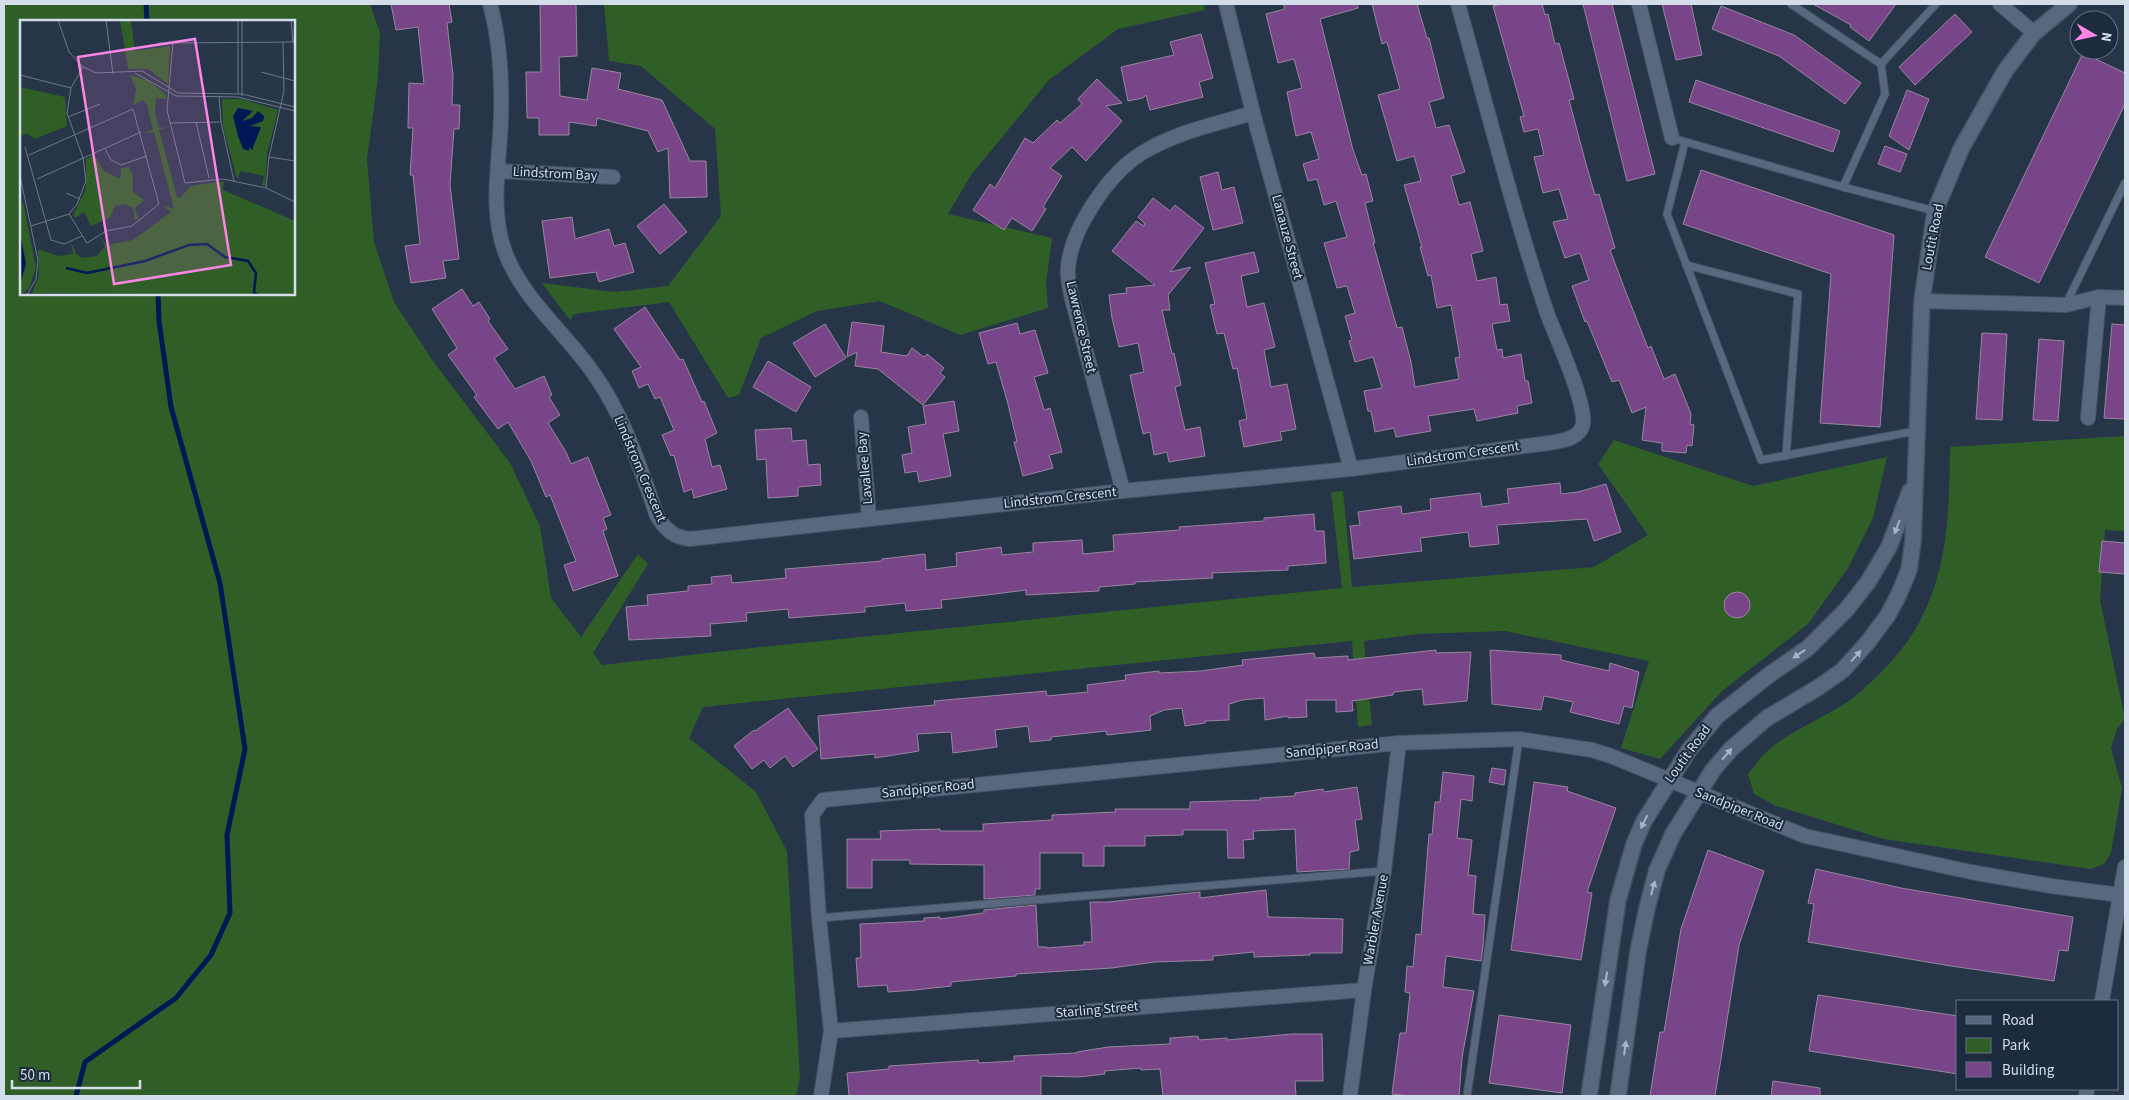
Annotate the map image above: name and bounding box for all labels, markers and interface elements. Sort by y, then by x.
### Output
north arrow [2069,10,2119,60]
inset map [20,20,295,295]
text: N [2095,31,2116,43]
street label: Lindstrom Bay [512,162,598,186]
street label: Lanauze Street [1266,192,1308,282]
street label: Loutit Road [1917,202,1949,272]
street label: Lawrence Street [1061,279,1101,375]
street label: Lindstrom Crescent [609,413,672,525]
street label: Lavallee Bay [852,430,878,505]
street label: Lindstrom Crescent [1405,436,1521,472]
street label: Lindstrom Crescent [1002,482,1118,514]
one-way arrow [1892,520,1900,534]
one-way arrow [1792,649,1805,659]
one-way arrow [1850,650,1862,662]
street label: Loutit Road [1660,721,1716,787]
street label: Sandpiper Road [1284,734,1380,764]
one-way arrow [1722,747,1733,760]
street label: Sandpiper Road [880,774,976,804]
street label: Sandpiper Road [1692,782,1786,836]
one-way arrow [1640,815,1648,829]
street label: Warbler Avenue [1358,873,1394,967]
one-way arrow [1649,881,1657,896]
one-way arrow [1602,971,1610,987]
street label: Starling Street [1055,996,1140,1024]
legend [1956,1000,2119,1090]
text: Road [2002,1010,2034,1031]
text: Park [2002,1035,2031,1056]
one-way arrow [1621,1040,1629,1056]
scale bar [12,1058,140,1090]
text: Building [2002,1060,2055,1081]
text: 50 m [20,1065,50,1086]

